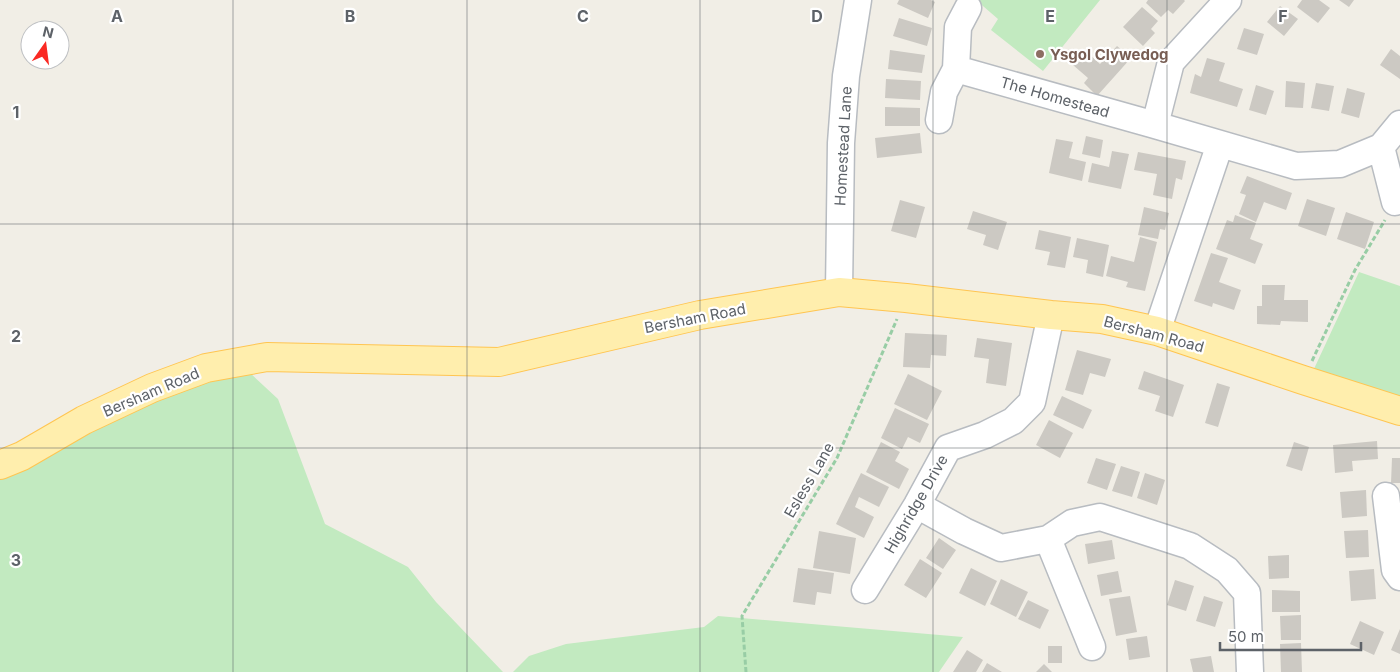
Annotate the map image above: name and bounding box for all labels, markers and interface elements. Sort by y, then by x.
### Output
text: A [111,6,123,26]
text: B [345,6,355,26]
text: C [577,6,589,26]
text: D [811,6,823,26]
text: E [1045,6,1055,26]
text: F [1278,6,1288,26]
north arrow [20,20,70,70]
text: N [41,22,55,41]
place label: Ysgol Clywedog [1050,45,1169,64]
marker: Ysgol Clywedog [1034,48,1046,60]
street label: The Homestead [998,72,1112,122]
street label: Homestead Lane [830,86,856,206]
text: 1 [13,102,19,122]
street label: Bersham Road [643,299,747,337]
street label: Bersham Road [1102,311,1206,357]
text: 2 [11,326,21,346]
street label: Bersham Road [100,363,202,421]
street label: Esless Lane [780,439,838,521]
street label: Highridge Drive [880,451,952,557]
text: 3 [11,550,21,570]
scale bar [1220,620,1361,652]
text: 50 m [1228,627,1264,646]

